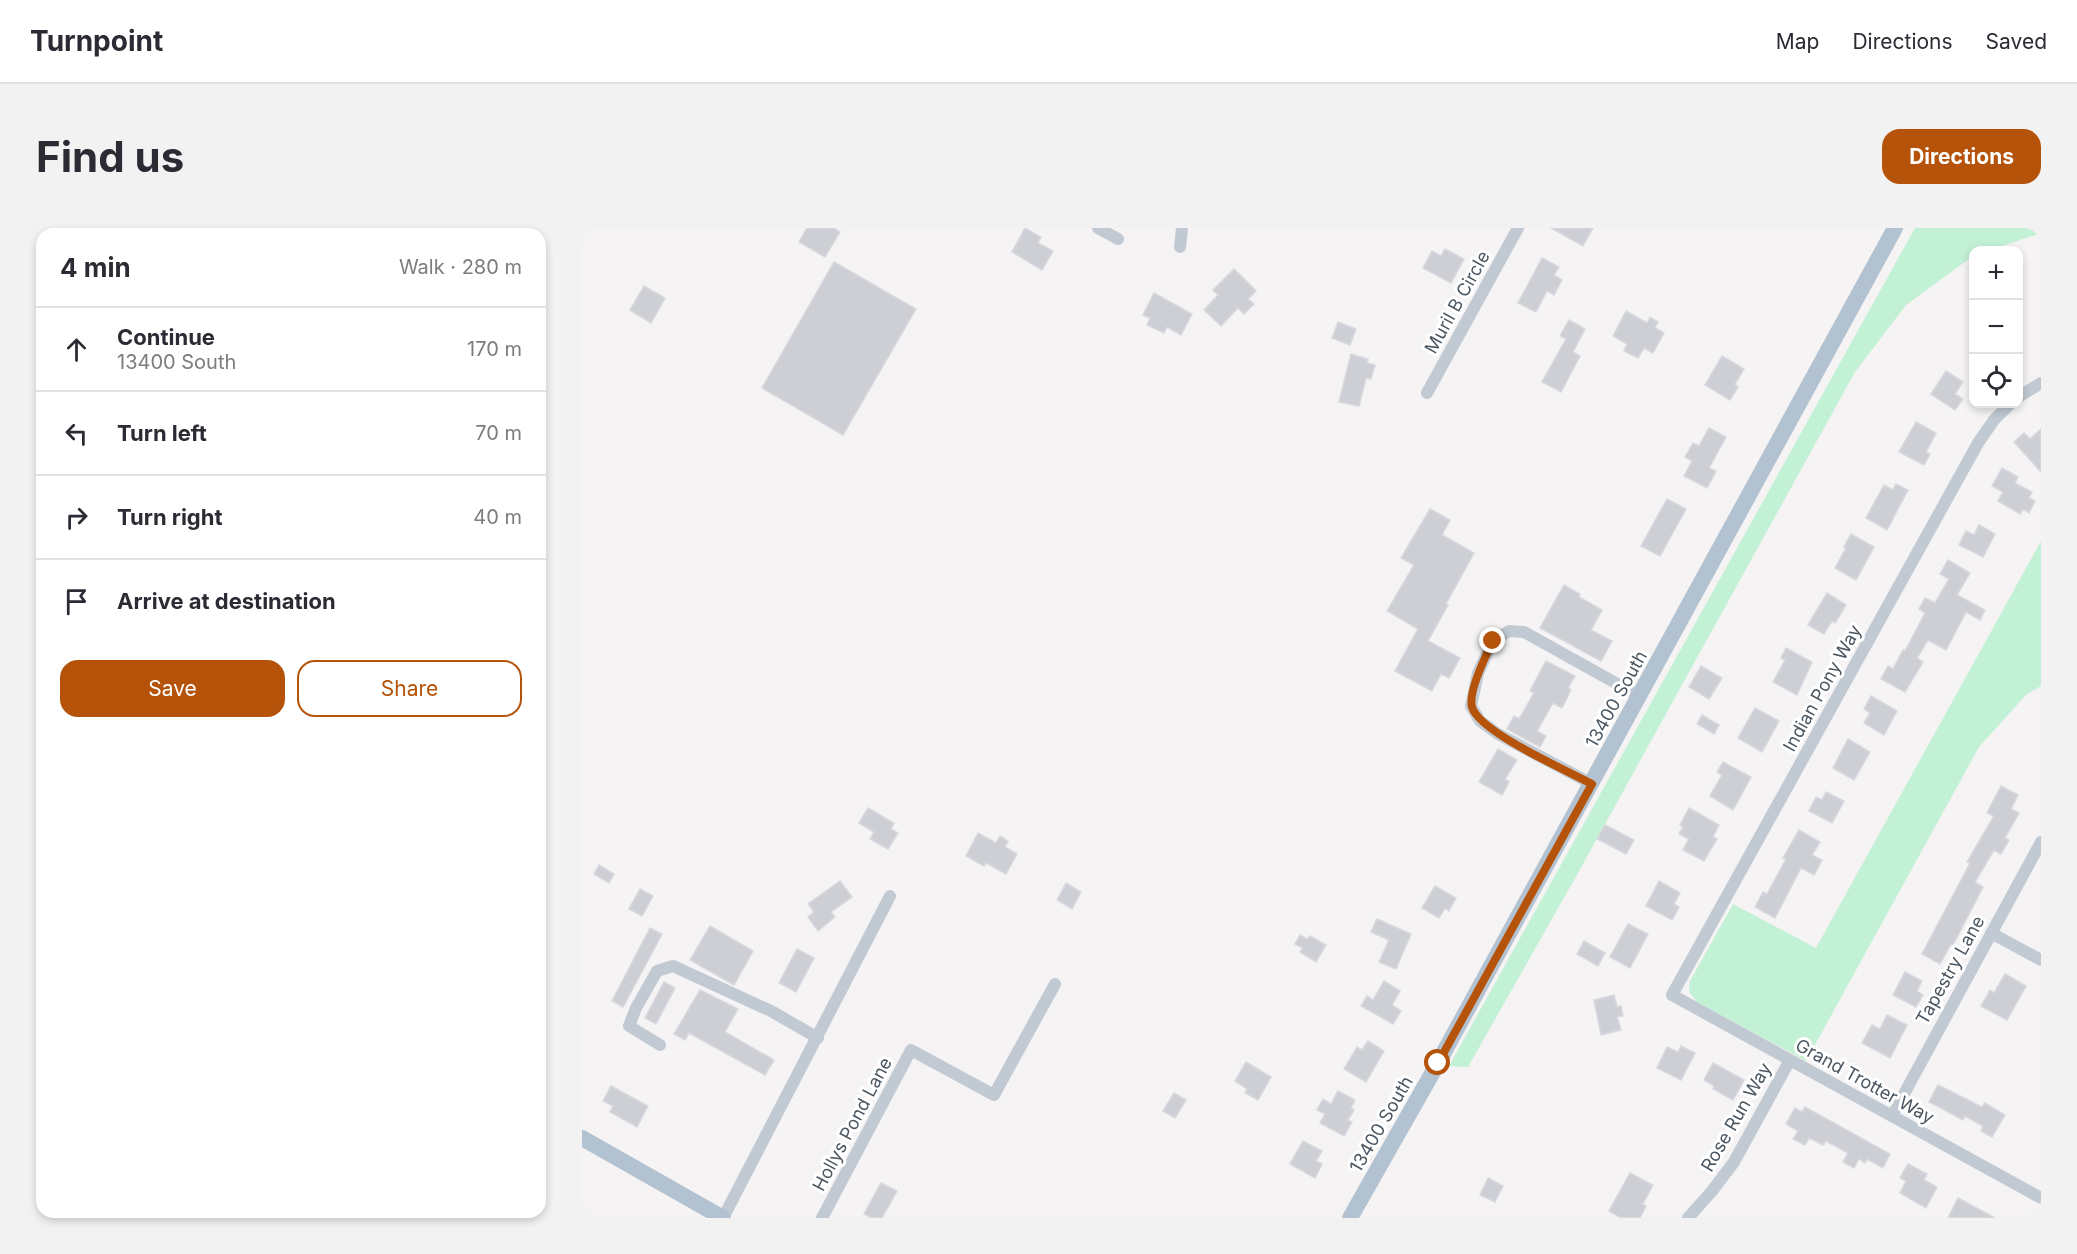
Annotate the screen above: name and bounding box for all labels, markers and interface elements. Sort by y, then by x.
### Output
text: Turnpoint [30,24,163,58]
text: Map [1776,29,1819,54]
text: Directions [1852,29,1953,54]
text: Saved [1986,29,2047,54]
button: Directions [1882,129,2041,184]
text: Find us [36,131,184,182]
map controls [1969,246,2023,408]
button: + [1969,246,2023,300]
street label: Muril B Circle [1420,247,1494,357]
text: 4 min [60,252,131,283]
text: Walk · 280 m [399,255,522,279]
button: − [1969,300,2023,354]
text: Continue [117,324,215,350]
icon: ahead [60,333,93,366]
text: 170 m [467,337,522,361]
text: 13400 South [117,350,236,374]
button: locate [1969,354,2023,408]
icon: left [60,417,93,450]
text: Turn left [117,420,207,446]
text: 70 m [475,421,522,445]
icon: right [60,501,93,534]
text: Turn right [117,504,223,530]
text: 40 m [473,505,522,529]
icon: arrive [60,585,93,618]
text: Arrive at destination [117,588,336,614]
street label: Indian Pony Way [1779,621,1865,755]
route end [1479,627,1505,653]
street label: 13400 South [1581,647,1651,751]
button: Save [60,660,285,717]
button: Share [297,660,522,717]
street label: Tapestry Lane [1911,912,1989,1028]
street label: Grand Trotter Way [1792,1034,1938,1128]
route start [1424,1049,1450,1075]
street label: Hollys Pond Lane [808,1054,896,1194]
street label: Rose Run Way [1696,1059,1776,1175]
street label: 13400 South [1345,1072,1417,1176]

